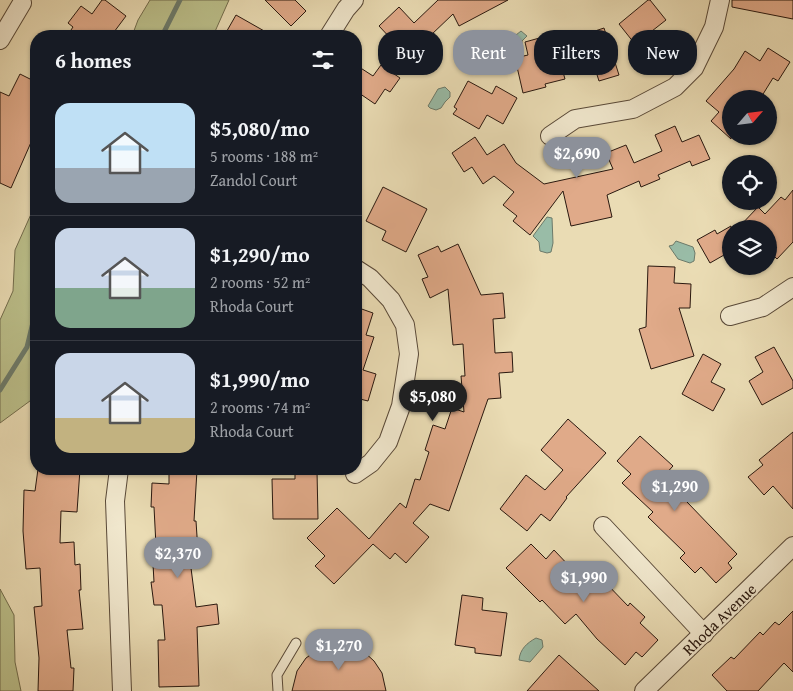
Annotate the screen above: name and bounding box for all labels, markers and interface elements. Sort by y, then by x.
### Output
chip: Buy [378,30,443,75]
chip: Rent [453,30,524,75]
chip: Filters [534,30,618,75]
chip: New [628,30,697,75]
text: 6 homes [55,45,131,76]
icon: filters [309,46,337,74]
north arrow [722,90,778,145]
map controls [722,90,777,275]
text: $5,080/mo [210,113,310,144]
icon: home [95,123,155,183]
pin: $2,690 [536,136,618,179]
text: $2,690 [554,141,600,165]
text: 5 rooms · 188 m² [210,144,318,168]
button: locate [722,155,777,210]
text: Zandol Court [210,168,298,192]
button: layers [722,220,777,275]
text: $1,290/mo [210,239,310,270]
icon: home [95,248,155,308]
text: 2 rooms · 52 m² [210,270,310,294]
text: Rhoda Court [210,294,294,318]
text: $1,990/mo [210,364,310,395]
icon: home [95,373,155,433]
pin: $5,080 [392,380,474,422]
text: $5,080 [410,384,456,408]
text: 2 rooms · 74 m² [210,395,310,419]
text: Rhoda Court [210,419,294,443]
pin: $1,290 [634,470,716,512]
text: $1,290 [652,474,698,498]
pin: $2,370 [137,536,219,579]
text: $2,370 [155,541,201,565]
pin: $1,990 [543,560,625,603]
text: $1,990 [561,565,607,589]
street label: Rhoda Avenue [676,577,762,661]
pin: $1,270 [298,628,380,671]
text: $1,270 [316,633,362,657]

